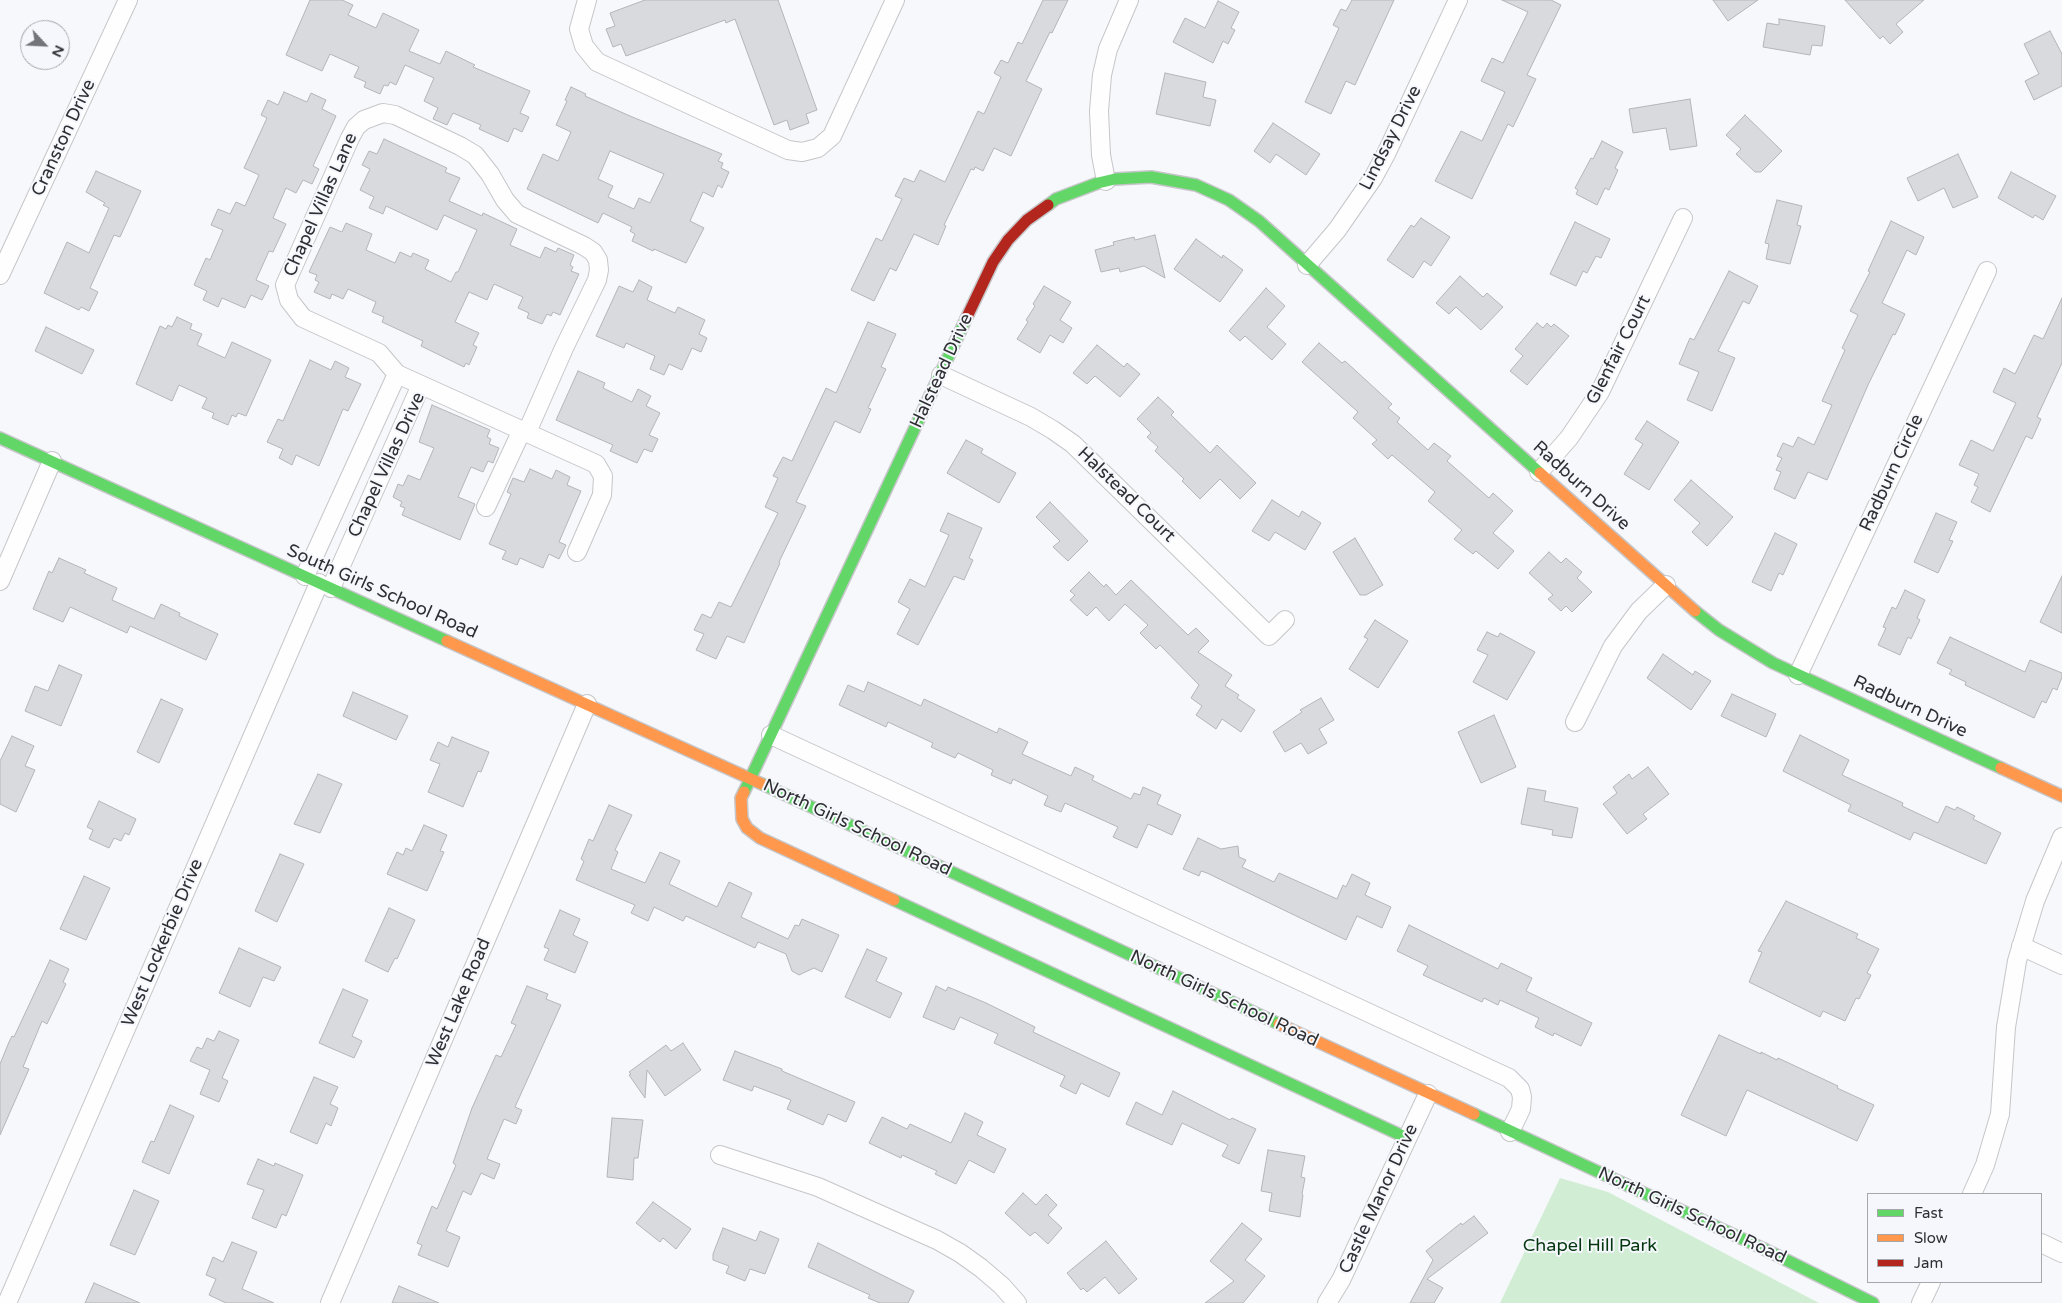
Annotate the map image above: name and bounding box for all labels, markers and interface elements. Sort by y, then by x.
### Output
north arrow [20,20,70,70]
text: N [48,42,68,60]
street label: Cranston Drive [27,76,101,200]
street label: Lindsay Drive [1355,82,1427,194]
street label: Chapel Villas Lane [280,130,362,280]
street label: Glenfair Court [1582,292,1656,408]
street label: Halstead Drive [906,310,978,432]
street label: Chapel Villas Drive [344,389,430,541]
street label: Radburn Circle [1855,411,1929,535]
street label: Radburn Drive [1528,437,1634,535]
street label: Halstead Court [1073,443,1179,547]
street label: South Girls School Road [283,540,481,644]
street label: Radburn Drive [1849,671,1971,743]
street label: North Girls School Road [759,775,955,881]
street label: West Lockerbie Drive [118,856,208,1030]
street label: West Lake Road [422,935,496,1071]
street label: North Girls School Road [1126,946,1322,1052]
street label: Castle Manor Drive [1335,1121,1423,1277]
street label: North Girls School Road [1594,1163,1790,1269]
legend [1867,1193,2042,1283]
text: Fast [1914,1204,1943,1222]
text: Slow [1914,1229,1948,1247]
park label: Chapel Hill Park [1523,1235,1657,1257]
text: Jam [1914,1254,1943,1272]

